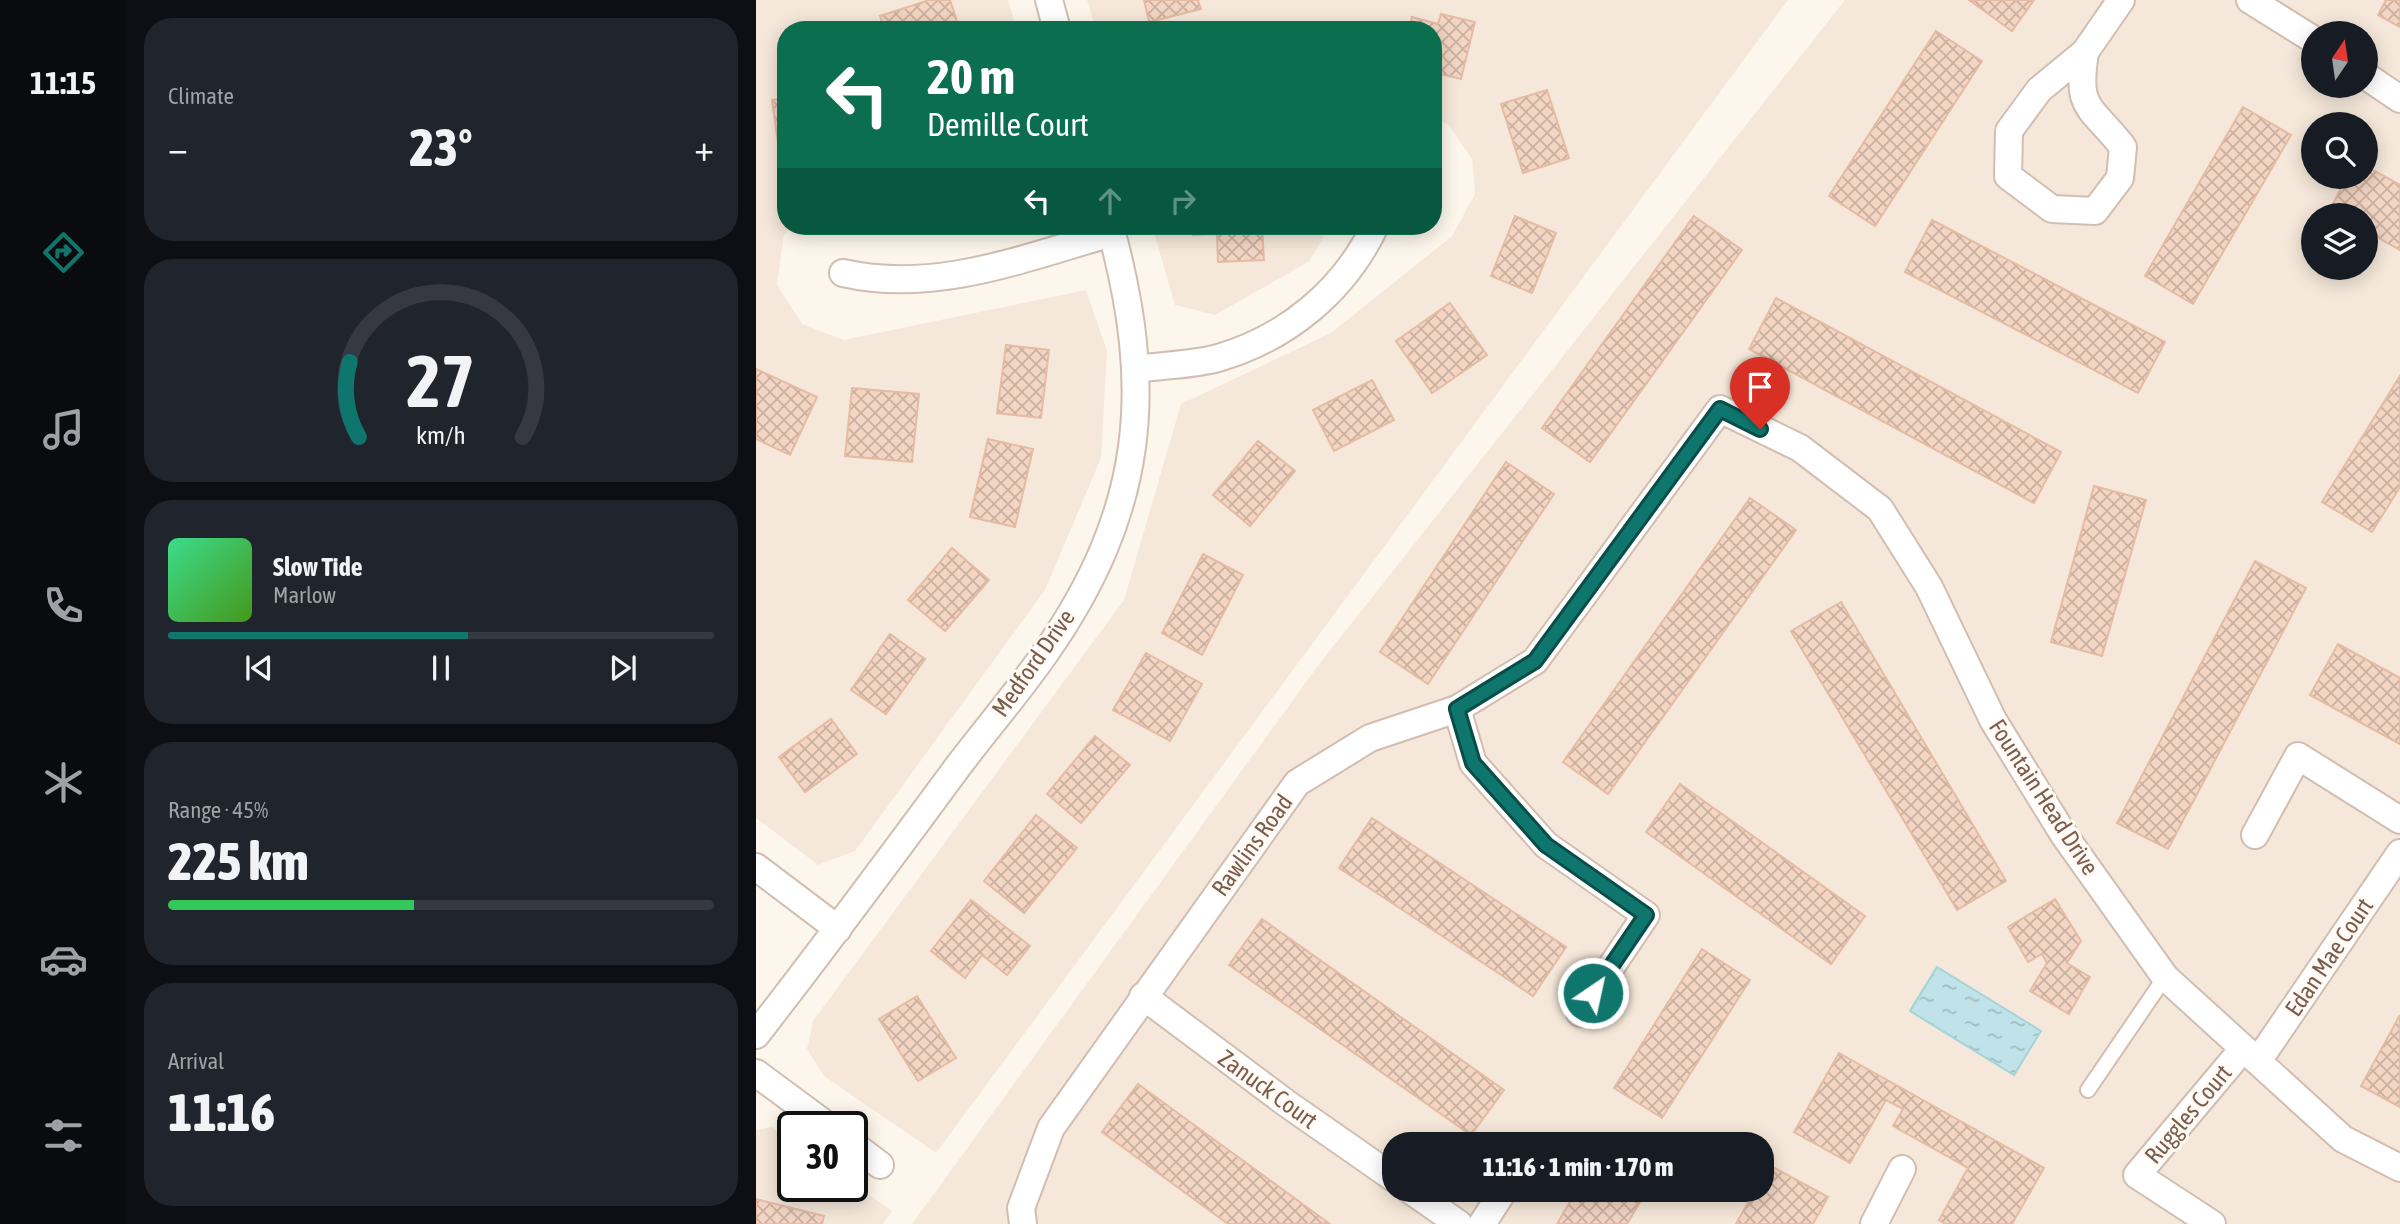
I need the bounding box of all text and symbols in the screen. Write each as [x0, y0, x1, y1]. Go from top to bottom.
north arrow [2301, 21, 2378, 98]
map controls [2301, 21, 2378, 280]
text: 20 m [927, 48, 1015, 104]
icon: left [812, 49, 903, 140]
text: 11:15 [30, 64, 96, 101]
text: Climate [168, 83, 234, 109]
text: Demille Court [927, 106, 1089, 143]
button: search [2301, 112, 2378, 189]
text: 23° [409, 117, 473, 177]
text: − [168, 126, 188, 169]
text: + [694, 126, 714, 169]
icon: left [1018, 182, 1056, 220]
icon: ahead [1091, 182, 1129, 220]
icon: right [1164, 182, 1202, 220]
button: layers [2301, 203, 2378, 280]
icon: directions [39, 228, 88, 277]
text: 27 [407, 339, 475, 422]
pin [1730, 357, 1790, 429]
icon: arrive [1741, 368, 1779, 406]
icon: music [39, 405, 88, 454]
text: km/h [416, 421, 466, 449]
text: Slow Tide [273, 552, 363, 582]
icon: phone [39, 581, 88, 630]
text: Marlow [273, 582, 336, 608]
street label: Medford Drive [986, 604, 1080, 722]
icon: previous [240, 649, 278, 687]
icon: pause [422, 649, 460, 687]
icon: next [604, 649, 642, 687]
street label: Fountain Head Drive [1984, 714, 2104, 880]
icon: climate [39, 758, 88, 807]
street label: Rawlins Road [1206, 789, 1298, 901]
text: Range · 45% [168, 797, 268, 823]
text: 225 km [168, 831, 309, 891]
street label: Edan Mae Court [2280, 893, 2378, 1021]
icon: car [39, 935, 88, 984]
position arrow [1556, 956, 1630, 1030]
street label: Zanuck Court [1213, 1044, 1323, 1134]
text: Arrival [168, 1048, 224, 1074]
street label: Ruggles Court [2139, 1059, 2237, 1169]
text: 11:16 [168, 1082, 275, 1142]
icon: filters [39, 1111, 88, 1160]
speed limit sign: 30 [777, 1111, 868, 1202]
text: 11:16 · 1 min · 170 m [1483, 1152, 1673, 1182]

